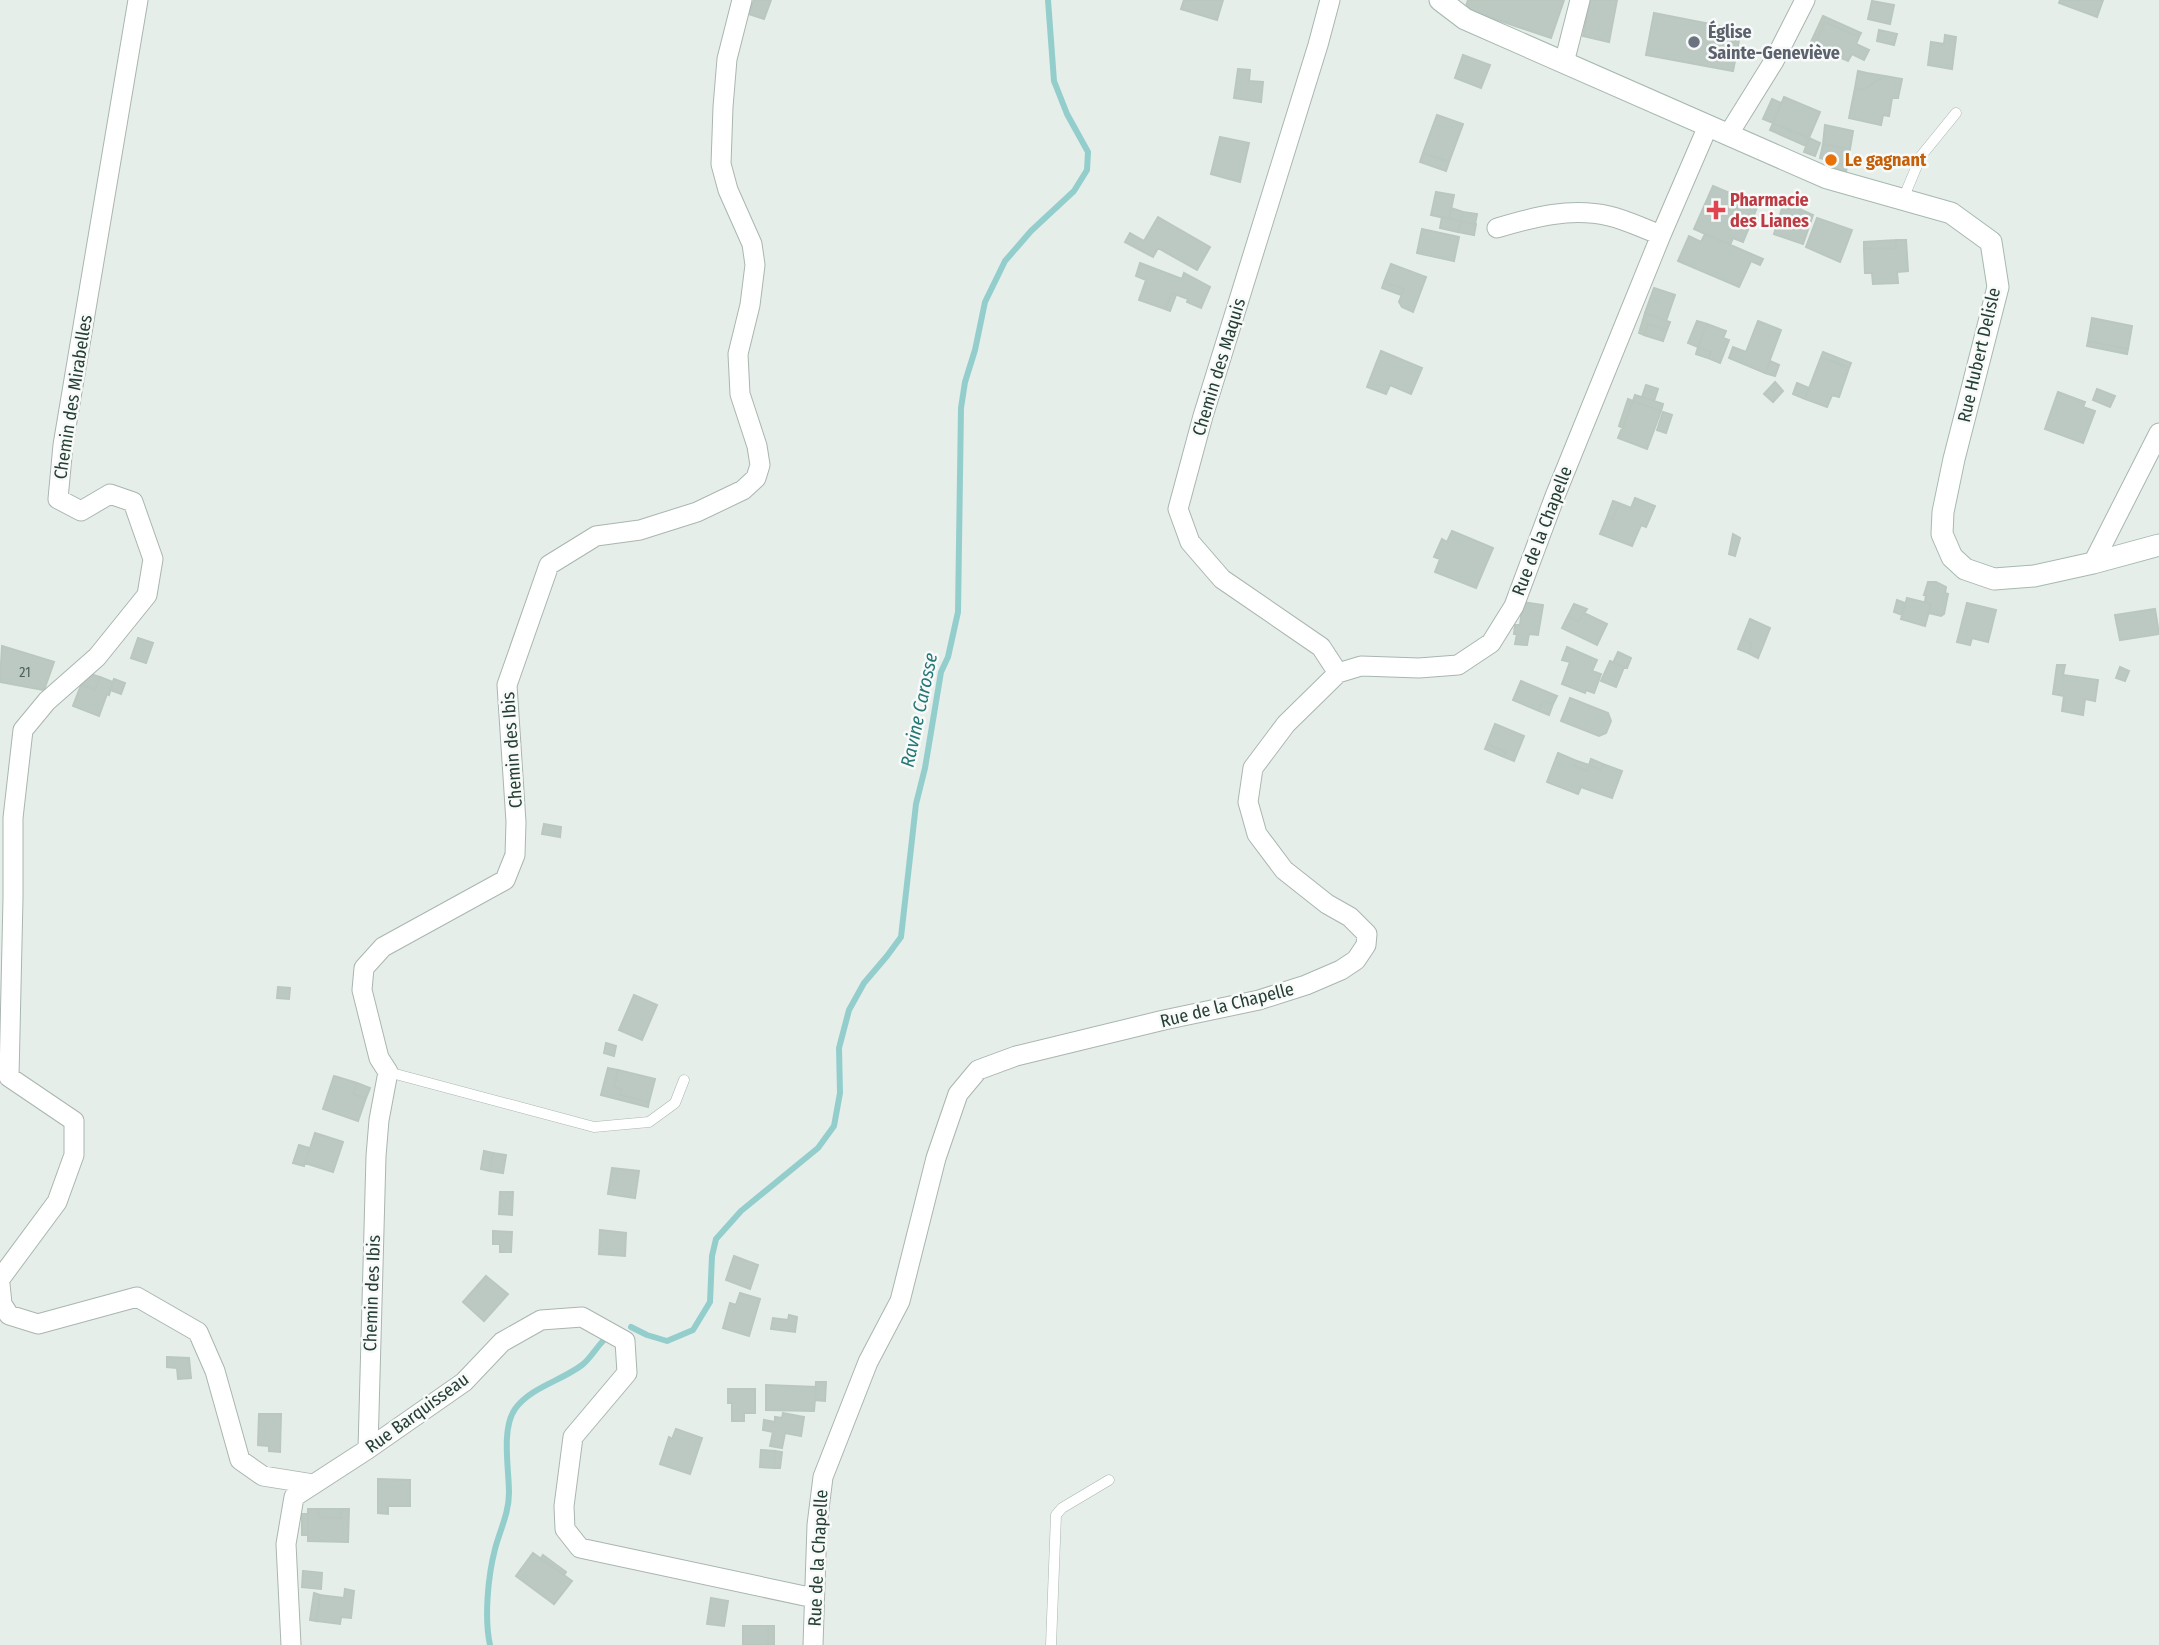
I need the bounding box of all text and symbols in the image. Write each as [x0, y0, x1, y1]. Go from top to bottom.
place label: Église Sainte-Geneviève [1708, 20, 1840, 64]
marker: Église Sainte-Geneviève [1686, 34, 1702, 50]
place label: Le gagnant [1845, 149, 1927, 171]
marker: Le gagnant [1823, 152, 1839, 168]
place label: Pharmacie des Lianes [1730, 189, 1809, 232]
marker: Pharmacie des Lianes [1708, 202, 1724, 218]
street label: Rue Hubert Delisle [1953, 285, 2005, 424]
street label: Chemin des Maquis [1188, 295, 1250, 438]
street label: Chemin des Mirabelles [49, 313, 97, 481]
street label: Rue de la Chapelle [1507, 463, 1577, 599]
water label: Ravine Carosse [896, 651, 942, 769]
house number: 21 [19, 664, 31, 681]
street label: Chemin des Ibis [497, 691, 527, 809]
street label: Rue de la Chapelle [1158, 978, 1296, 1032]
street label: Chemin des Ibis [359, 1234, 385, 1352]
street label: Rue Barquisseau [361, 1368, 473, 1458]
street label: Rue de la Chapelle [803, 1489, 833, 1627]

